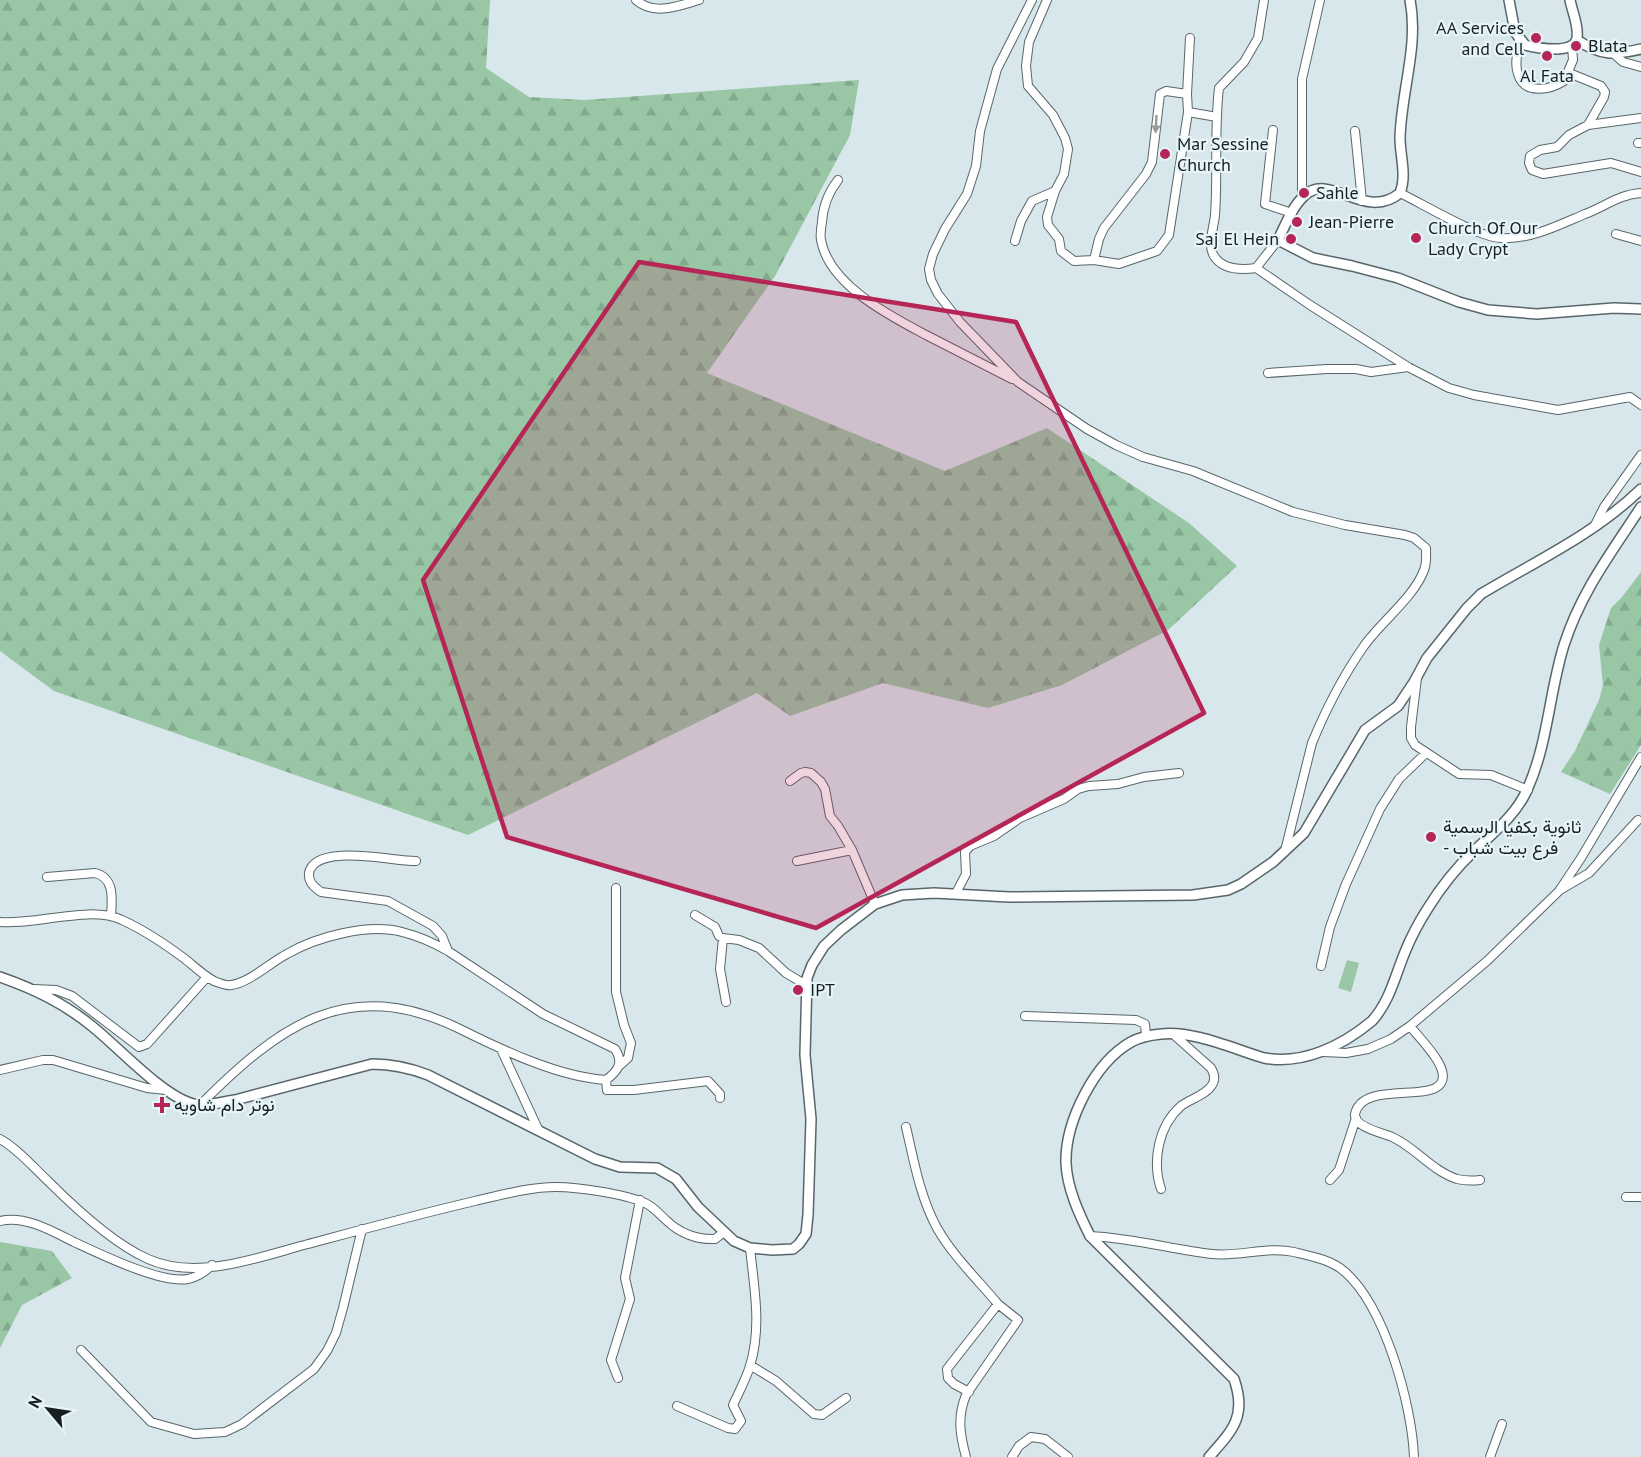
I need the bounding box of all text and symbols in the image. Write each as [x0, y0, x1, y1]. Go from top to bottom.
place label: AA Services and Cell [1436, 16, 1525, 60]
marker: AA Services and Cell [1529, 31, 1543, 45]
place label: Blata [1588, 34, 1628, 57]
marker: Blata [1569, 39, 1583, 53]
marker: Al Fata [1540, 49, 1554, 63]
place label: Al Fata [1520, 64, 1574, 87]
one-way arrow [1152, 114, 1161, 133]
place label: Mar Sessine Church [1177, 132, 1269, 176]
marker: Mar Sessine Church [1158, 147, 1172, 161]
place label: Sahle [1316, 181, 1359, 204]
marker: Sahle [1297, 186, 1311, 200]
place label: Jean-Pierre [1308, 210, 1394, 233]
marker: Jean-Pierre [1290, 215, 1304, 229]
place label: Church Of Our Lady Crypt [1428, 216, 1538, 260]
place label: Saj El Hein [1195, 227, 1279, 250]
marker: Church Of Our Lady Crypt [1409, 231, 1423, 245]
marker: Saj El Hein [1284, 232, 1298, 246]
place label: ثانوية بكفيا الرسمية - فرع بيت شباب [1443, 815, 1581, 860]
marker: ثانوية بكفيا الرسمية - فرع بيت شباب [1424, 830, 1438, 844]
place label: IPT [810, 978, 835, 1001]
marker: IPT [791, 983, 805, 997]
place label: نوتر دام شاويه [174, 1093, 275, 1117]
marker: نوتر دام شاويه [155, 1098, 169, 1112]
north arrow [18, 1379, 78, 1439]
text: N [24, 1392, 46, 1411]

